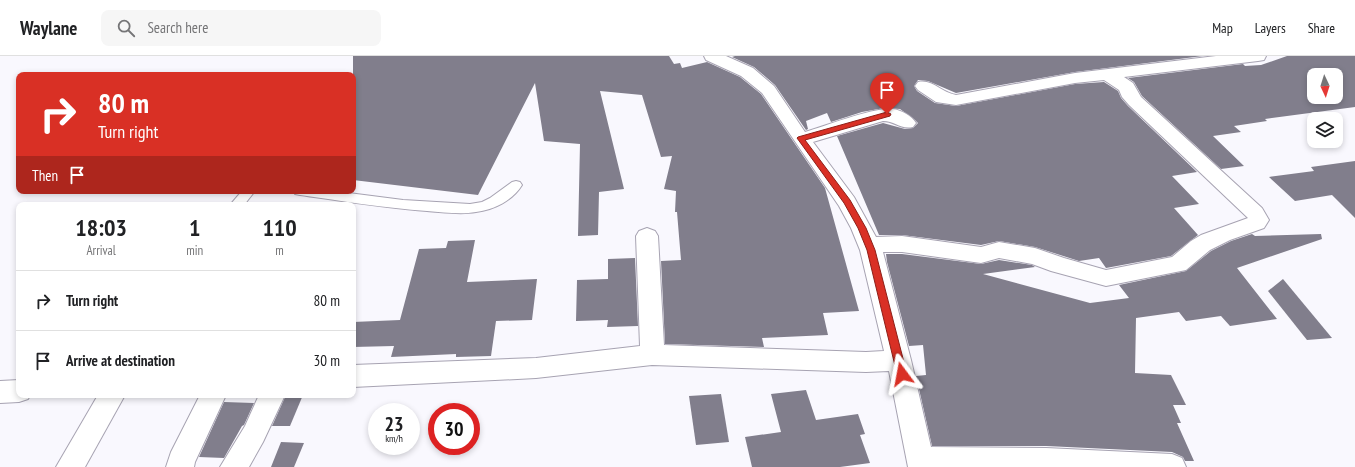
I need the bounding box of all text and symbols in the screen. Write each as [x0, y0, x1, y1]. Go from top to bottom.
search box [101, 10, 381, 46]
text: Waylane [20, 16, 77, 40]
icon: search [115, 17, 137, 39]
text: Search here [147, 18, 208, 37]
text: Map [1212, 19, 1233, 37]
text: Layers [1255, 19, 1286, 37]
text: Share [1308, 19, 1335, 37]
north arrow [1307, 68, 1343, 104]
map controls [1307, 68, 1343, 148]
pin [870, 73, 904, 114]
icon: arrive [876, 79, 898, 101]
text: 80 m [98, 84, 149, 121]
icon: right [32, 88, 84, 140]
button: layers [1307, 112, 1343, 148]
text: Turn right [98, 120, 158, 143]
icon: arrive [66, 164, 88, 186]
text: Then [32, 166, 58, 185]
text: 18:03 [75, 212, 127, 243]
text: 1 [189, 212, 200, 243]
text: 110 [262, 212, 297, 243]
text: Arrival [86, 242, 116, 259]
text: min [186, 242, 203, 259]
text: m [275, 242, 284, 259]
icon: right [32, 290, 54, 312]
text: Turn right [66, 291, 118, 310]
text: 80 m [314, 291, 340, 310]
icon: arrive [32, 350, 54, 372]
text: Arrive at destination [66, 351, 175, 370]
text: 30 m [314, 351, 340, 370]
position arrow [881, 353, 923, 395]
speed limit sign: 30 [428, 403, 480, 455]
text: 23 [384, 411, 404, 437]
text: km/h [385, 432, 403, 445]

